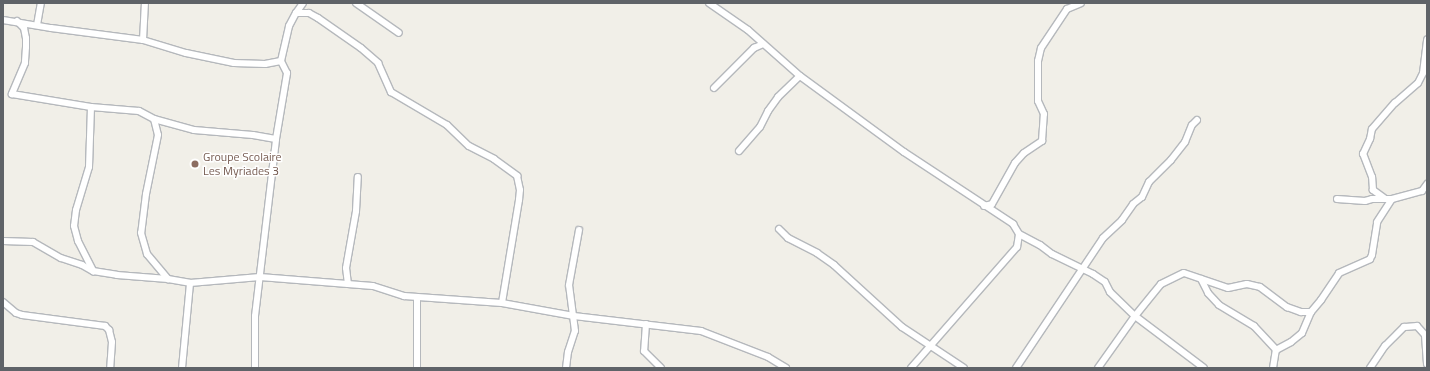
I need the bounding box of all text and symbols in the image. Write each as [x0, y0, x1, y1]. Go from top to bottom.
place label: Groupe Scolaire Les Myriades 3 [203, 150, 282, 178]
marker: Groupe Scolaire Les Myriades 3 [190, 159, 200, 169]

